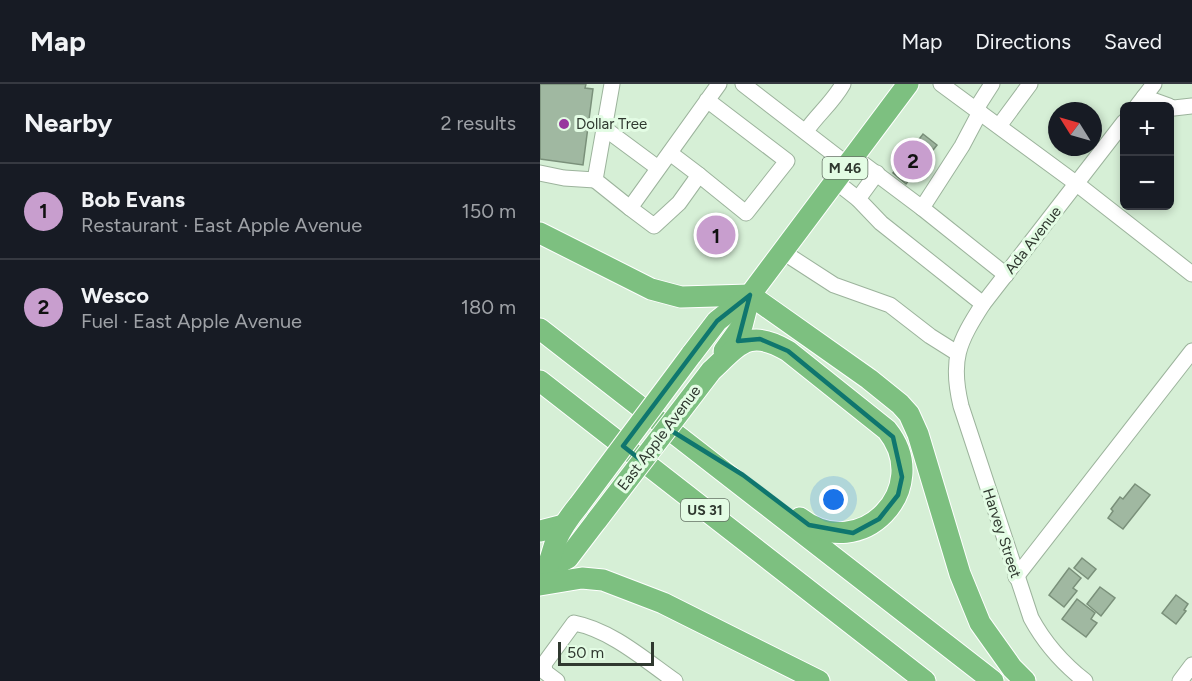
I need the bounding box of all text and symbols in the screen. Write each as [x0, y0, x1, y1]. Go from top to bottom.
text: Map [30, 24, 86, 58]
text: Map [901, 29, 942, 54]
text: Directions [975, 29, 1071, 54]
text: Saved [1104, 29, 1162, 54]
north arrow [1048, 102, 1102, 156]
map controls [1120, 102, 1174, 210]
button: + [1120, 102, 1174, 156]
text: Nearby [24, 107, 112, 139]
text: 2 results [440, 111, 516, 135]
place label: Dollar Tree [576, 115, 647, 133]
marker: Dollar Tree [557, 117, 571, 131]
pin: 2 [894, 138, 932, 182]
button: − [1120, 156, 1174, 210]
road number: M 46 [822, 157, 868, 179]
text: Bob Evans [81, 186, 185, 213]
text: 1 [39, 199, 48, 223]
text: 150 m [461, 199, 516, 223]
street label: Ada Avenue [1001, 203, 1065, 277]
pin: 1 [696, 212, 735, 258]
text: Restaurant · East Apple Avenue [81, 213, 362, 237]
text: Wesco [81, 282, 149, 309]
text: 2 [38, 295, 49, 319]
text: 180 m [461, 295, 516, 319]
text: Fuel · East Apple Avenue [81, 309, 302, 333]
street label: East Apple Avenue [614, 382, 704, 494]
your location [819, 485, 848, 514]
street label: Harvey Street [979, 486, 1025, 580]
road number: US 31 [681, 499, 729, 521]
scale bar [558, 639, 654, 666]
text: 50 m [567, 643, 604, 662]

